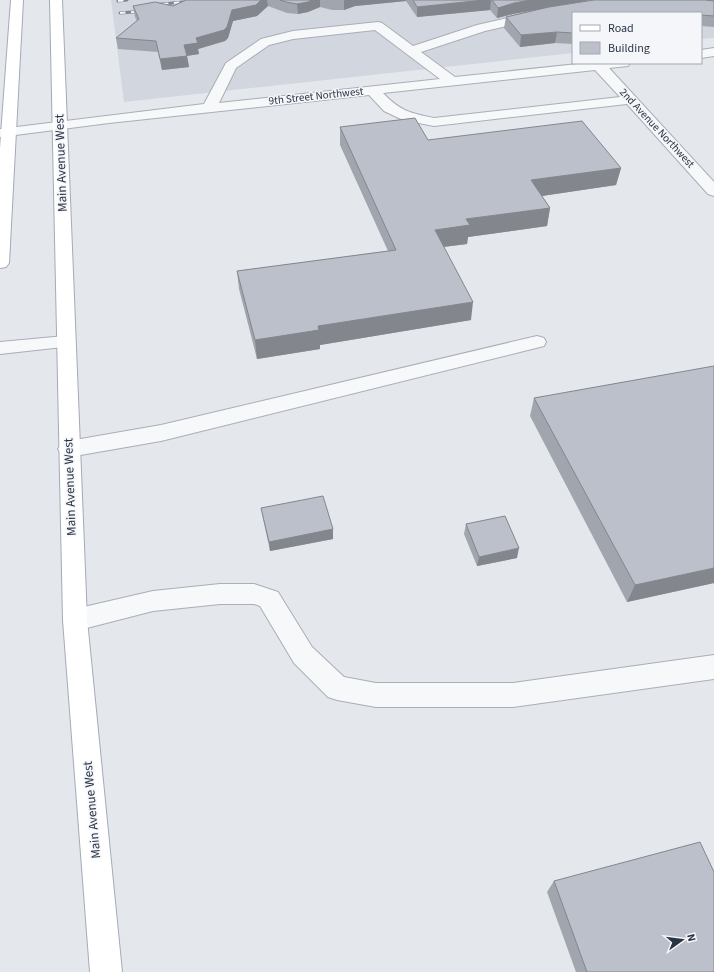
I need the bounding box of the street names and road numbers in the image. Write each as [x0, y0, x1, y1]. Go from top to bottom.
street label: 9th Street Northwest [268, 84, 364, 108]
street label: 2nd Avenue Northwest [616, 85, 698, 171]
street label: Main Avenue West [50, 113, 72, 212]
street label: Main Avenue West [59, 437, 81, 536]
street label: Main Avenue West [79, 760, 105, 860]

